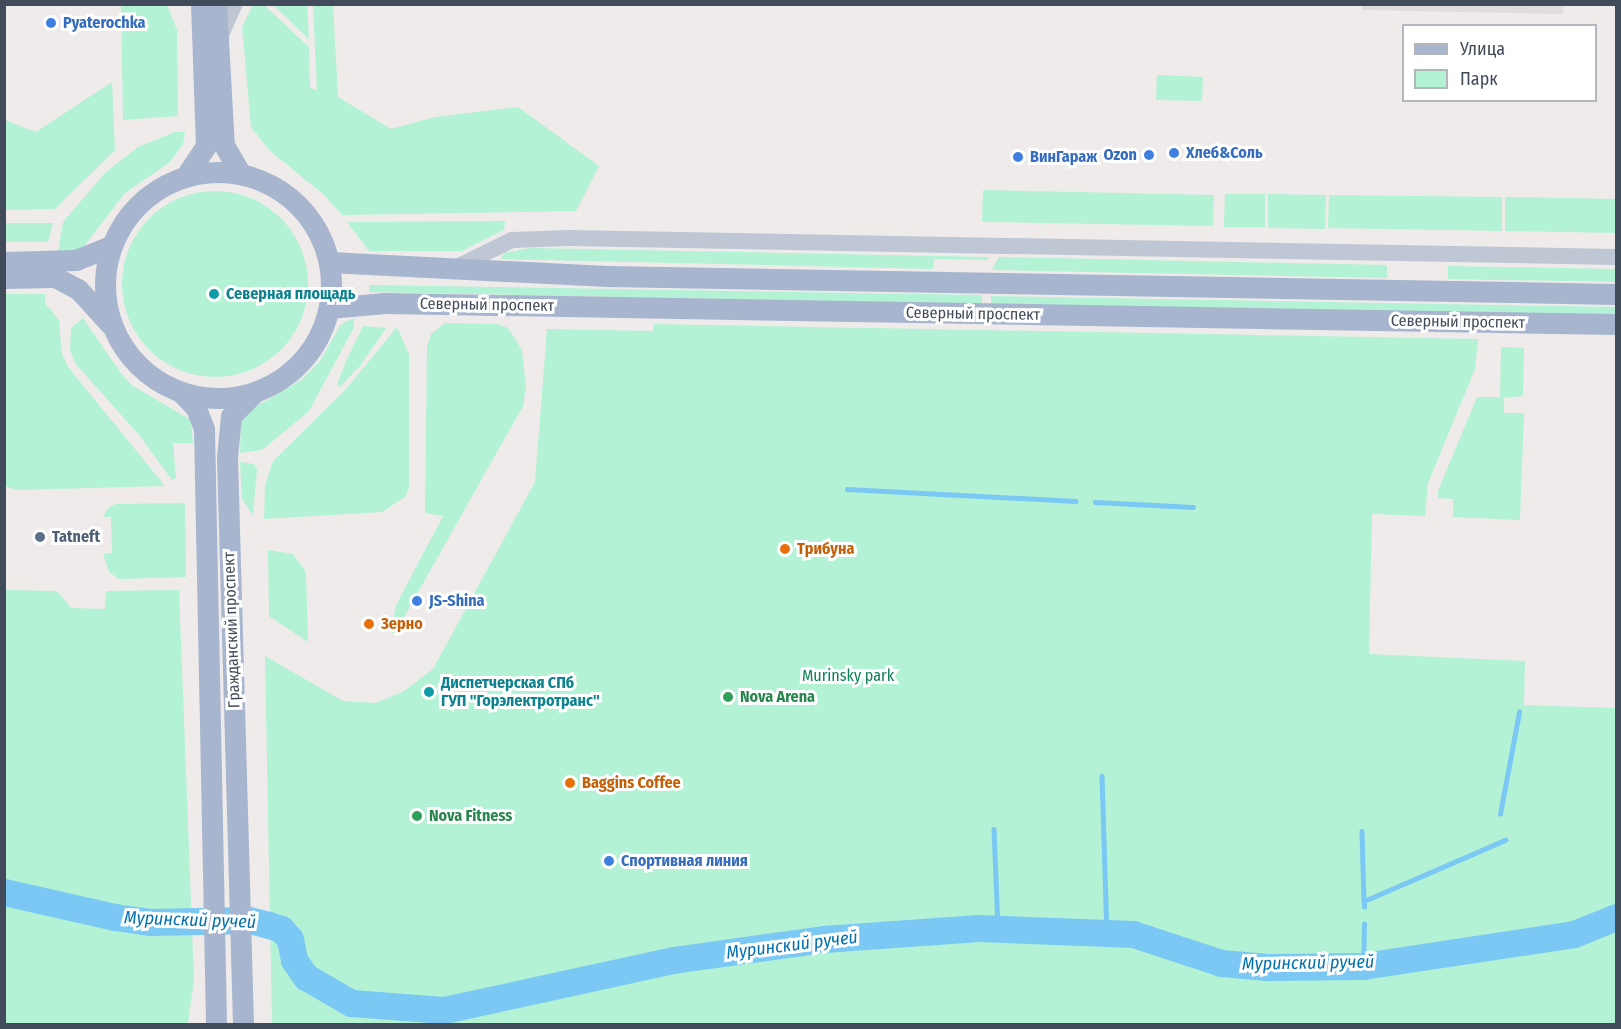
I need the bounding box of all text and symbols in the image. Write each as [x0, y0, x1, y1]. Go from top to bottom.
place label: Pyaterochka [63, 13, 146, 33]
marker: Pyaterochka [44, 16, 58, 30]
legend [1402, 24, 1597, 102]
text: Улица [1460, 38, 1505, 60]
text: Парк [1460, 68, 1498, 90]
place label: Хлеб&Соль [1186, 143, 1263, 163]
place label: Ozon [1104, 145, 1137, 165]
marker: Хлеб&Соль [1167, 146, 1181, 160]
place label: ВинГараж [1030, 147, 1097, 167]
marker: Ozon [1142, 148, 1156, 162]
marker: ВинГараж [1011, 150, 1025, 164]
place label: Северная площадь [226, 284, 355, 304]
marker: Северная площадь [207, 287, 221, 301]
street label: Северный проспект [420, 294, 554, 316]
street label: Северный проспект [906, 303, 1040, 325]
street label: Северный проспект [1391, 311, 1525, 333]
place label: Tatneft [52, 527, 100, 547]
marker: Tatneft [33, 530, 47, 544]
place label: Трибуна [797, 539, 854, 559]
marker: Трибуна [778, 542, 792, 556]
street label: Гражданский проспект [220, 552, 244, 708]
place label: JS-Shina [429, 591, 485, 611]
marker: JS-Shina [410, 594, 424, 608]
place label: Зерно [381, 614, 423, 634]
marker: Зерно [362, 617, 376, 631]
park label: Murinsky park [802, 666, 894, 686]
place label: Диспетчерская СПб ГУП "Горэлектротранс" [441, 673, 600, 711]
marker: Диспетчерская СПб ГУП "Горэлектротранс" [422, 685, 436, 699]
place label: Nova Arena [740, 687, 815, 707]
marker: Nova Arena [721, 690, 735, 704]
place label: Baggins Coffee [582, 773, 681, 793]
marker: Baggins Coffee [563, 776, 577, 790]
place label: Nova Fitness [429, 806, 512, 826]
marker: Nova Fitness [410, 809, 424, 823]
place label: Спортивная линия [621, 851, 748, 871]
marker: Спортивная линия [602, 854, 616, 868]
water label: Муринский ручей [123, 907, 257, 933]
water label: Муринский ручей [725, 926, 859, 964]
water label: Муринский ручей [1242, 951, 1374, 975]

